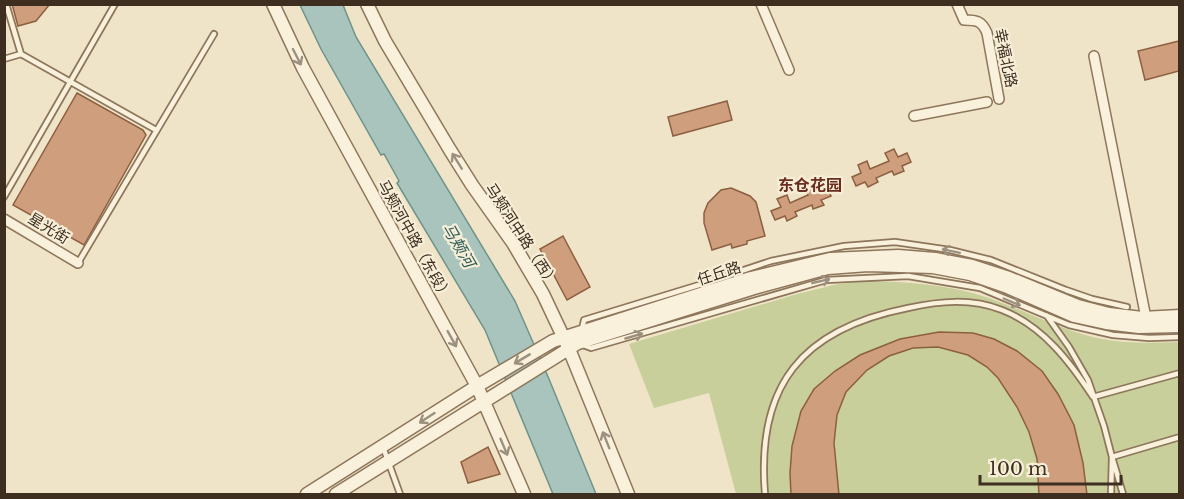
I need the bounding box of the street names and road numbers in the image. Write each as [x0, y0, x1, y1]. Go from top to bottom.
street label: 幸福北路 [990, 27, 1022, 89]
street label: 马颊河中路（东段） [374, 176, 456, 304]
street label: 马颊河中路（西） [481, 179, 563, 291]
street label: 星光街 [25, 208, 73, 248]
street label: 任丘路 [695, 257, 743, 289]

